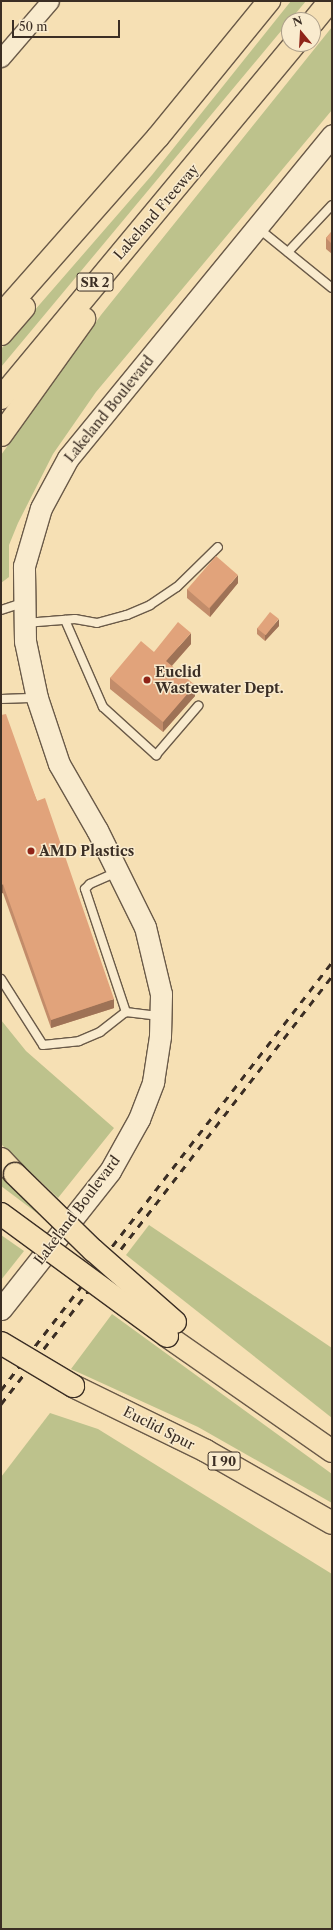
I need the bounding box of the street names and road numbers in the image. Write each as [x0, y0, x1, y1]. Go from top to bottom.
street label: Lakeland Freeway [110, 161, 202, 263]
road number: SR 2 [76, 271, 114, 293]
street label: Lakeland Boulevard [61, 352, 157, 466]
street label: Lakeland Boulevard [31, 1152, 123, 1268]
street label: Euclid Spur [121, 1403, 197, 1453]
road number: I 90 [207, 1450, 241, 1472]

